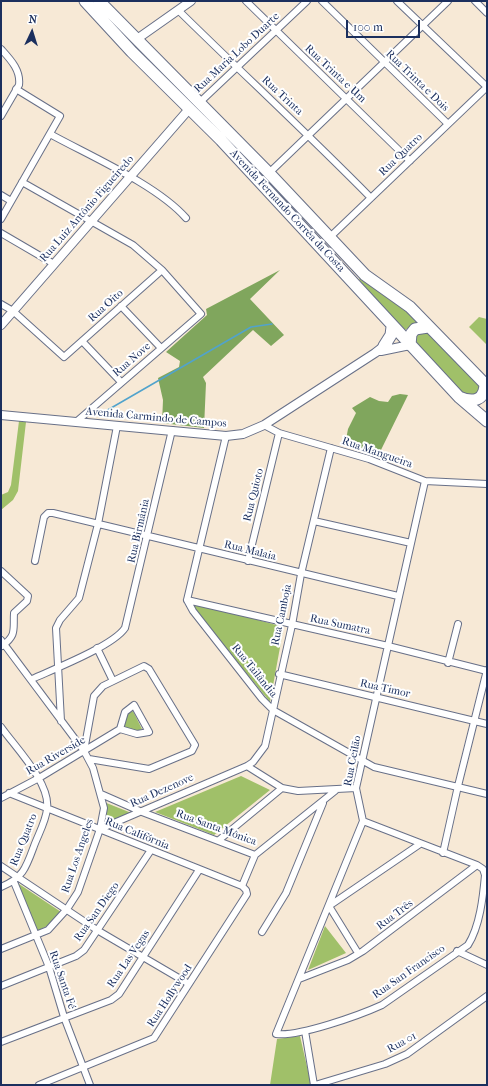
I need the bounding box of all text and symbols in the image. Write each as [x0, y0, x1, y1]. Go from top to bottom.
street label: Rua Maria Lobo Duarte [192, 10, 282, 96]
north arrow [12, 12, 52, 52]
scale bar [348, 12, 422, 38]
text: N [28, 13, 37, 26]
text: 100 m [353, 20, 383, 34]
street label: Rua Trinta e Um [302, 42, 368, 106]
street label: Rua Trinta e Dois [383, 48, 451, 114]
street label: Rua Trinta [259, 74, 305, 118]
street label: Rua Quatro [376, 131, 426, 179]
street label: Avenida Fernando Corrêa da Costa [227, 147, 347, 275]
street label: Rua Luiz Antônio Figueiredo [37, 153, 137, 265]
street label: Rua Oito [86, 287, 126, 325]
street label: Rua Nove [110, 340, 154, 380]
street label: Avenida Carmindo de Campos [85, 405, 227, 431]
street label: Rua Mangueira [340, 435, 414, 471]
street label: Rua Quioto [241, 467, 267, 523]
street label: Rua Birmânia [125, 498, 153, 564]
street label: Rua Malaia [223, 538, 277, 564]
street label: Rua Camboja [269, 583, 295, 647]
street label: Rua Sumatra [309, 612, 371, 638]
street label: Rua Tailândia [228, 642, 280, 700]
street label: Rua Timor [359, 677, 411, 701]
street label: Rua Riverside [24, 734, 88, 778]
street label: Rua Ceilão [342, 735, 364, 787]
street label: Rua Dezenove [128, 771, 196, 811]
street label: Rua Santa Mônica [174, 807, 258, 849]
street label: Rua Quatro [8, 812, 40, 868]
street label: Rua Califórnia [103, 815, 171, 853]
street label: Rua Los Angeles [59, 817, 97, 895]
street label: Rua San Diego [72, 880, 122, 944]
street label: Rua Três [374, 897, 416, 933]
street label: Rua Las Vegas [105, 928, 153, 990]
street label: Rua San Francisco [370, 942, 448, 1002]
street label: Rua Santa Fé [46, 949, 78, 1011]
street label: Rua Hollywood [145, 962, 195, 1030]
street label: Rua 01 [385, 1030, 419, 1056]

